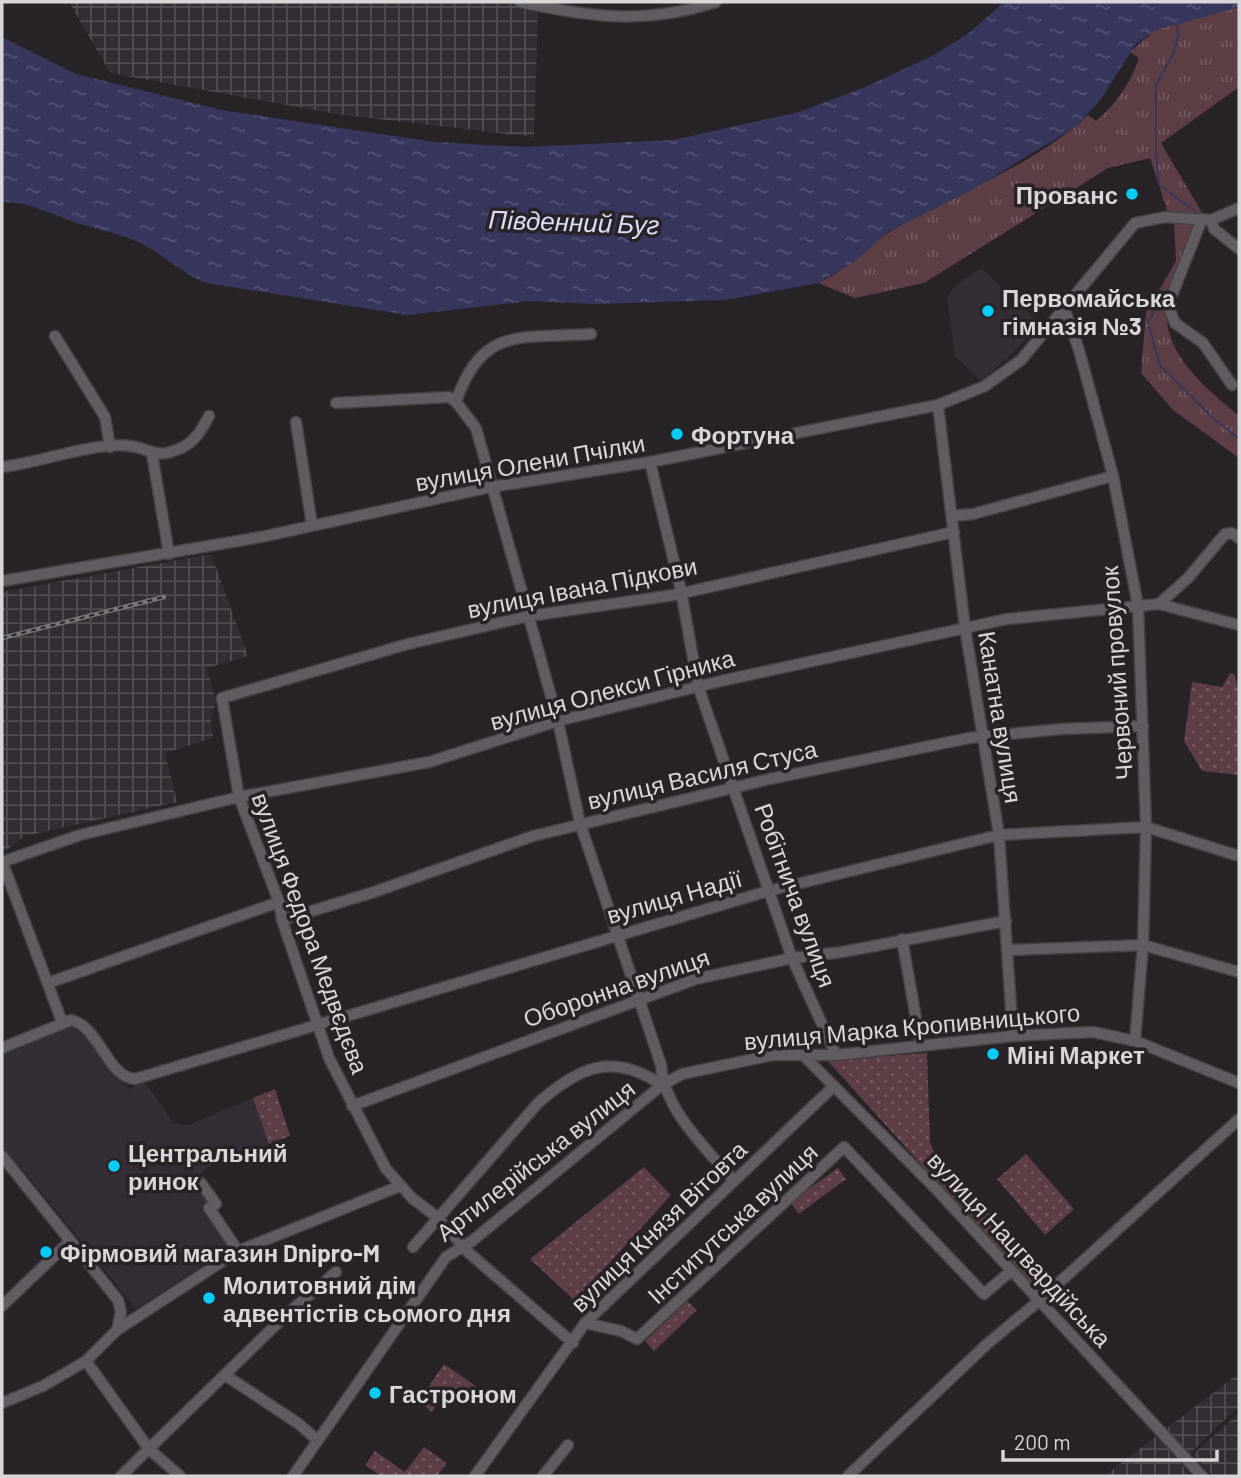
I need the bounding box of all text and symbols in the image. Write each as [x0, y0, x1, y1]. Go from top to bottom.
place label: Прованс [1016, 180, 1118, 209]
marker: Прованс [1124, 186, 1140, 202]
water label: Південний Буг [488, 203, 660, 239]
place label: Первомайська гімназія №3 [1002, 283, 1176, 340]
marker: Первомайська гімназія №3 [980, 303, 996, 319]
place label: Фортуна [691, 420, 795, 449]
marker: Фортуна [669, 426, 685, 442]
street label: вулиця Олени Пчілки [413, 428, 647, 496]
street label: вулиця Івана Підкови [465, 550, 699, 624]
street label: Червоний провулок [1094, 564, 1138, 781]
street label: Канатна вулиця [973, 629, 1029, 805]
street label: вулиця Олекси Гірника [486, 642, 738, 736]
street label: вулиця Василя Стуса [584, 733, 820, 815]
street label: вулиця Федора Медвєдєва [247, 789, 376, 1078]
street label: Робітнича вулиця [749, 799, 843, 991]
street label: вулиця Надії [603, 863, 745, 929]
street label: Оборонна вулиця [519, 942, 713, 1032]
street label: вулиця Марка Кропивницького [743, 997, 1081, 1055]
place label: Міні Маркет [1007, 1040, 1145, 1069]
marker: Міні Маркет [985, 1046, 1001, 1062]
street label: Артилерійська вулиця [430, 1073, 640, 1247]
street label: вулиця Князя Вітовта [564, 1134, 752, 1317]
street label: Інститутська вулиця [641, 1137, 823, 1309]
place label: Центральний ринок [128, 1138, 287, 1195]
street label: вулиця Нацгвардійська [922, 1145, 1118, 1353]
marker: Центральний ринок [106, 1158, 122, 1174]
place label: Фірмовий магазин Dnipro-M [60, 1238, 380, 1267]
marker: Фірмовий магазин Dnipro-M [38, 1244, 54, 1260]
place label: Молитовний дім адвентістів сьомого дня [223, 1270, 511, 1327]
marker: Молитовний дім адвентістів сьомого дня [201, 1290, 217, 1306]
place label: Гастроном [389, 1379, 517, 1408]
marker: Гастроном [367, 1385, 383, 1401]
scale bar [1003, 1418, 1216, 1462]
text: 200 m [1014, 1429, 1071, 1454]

